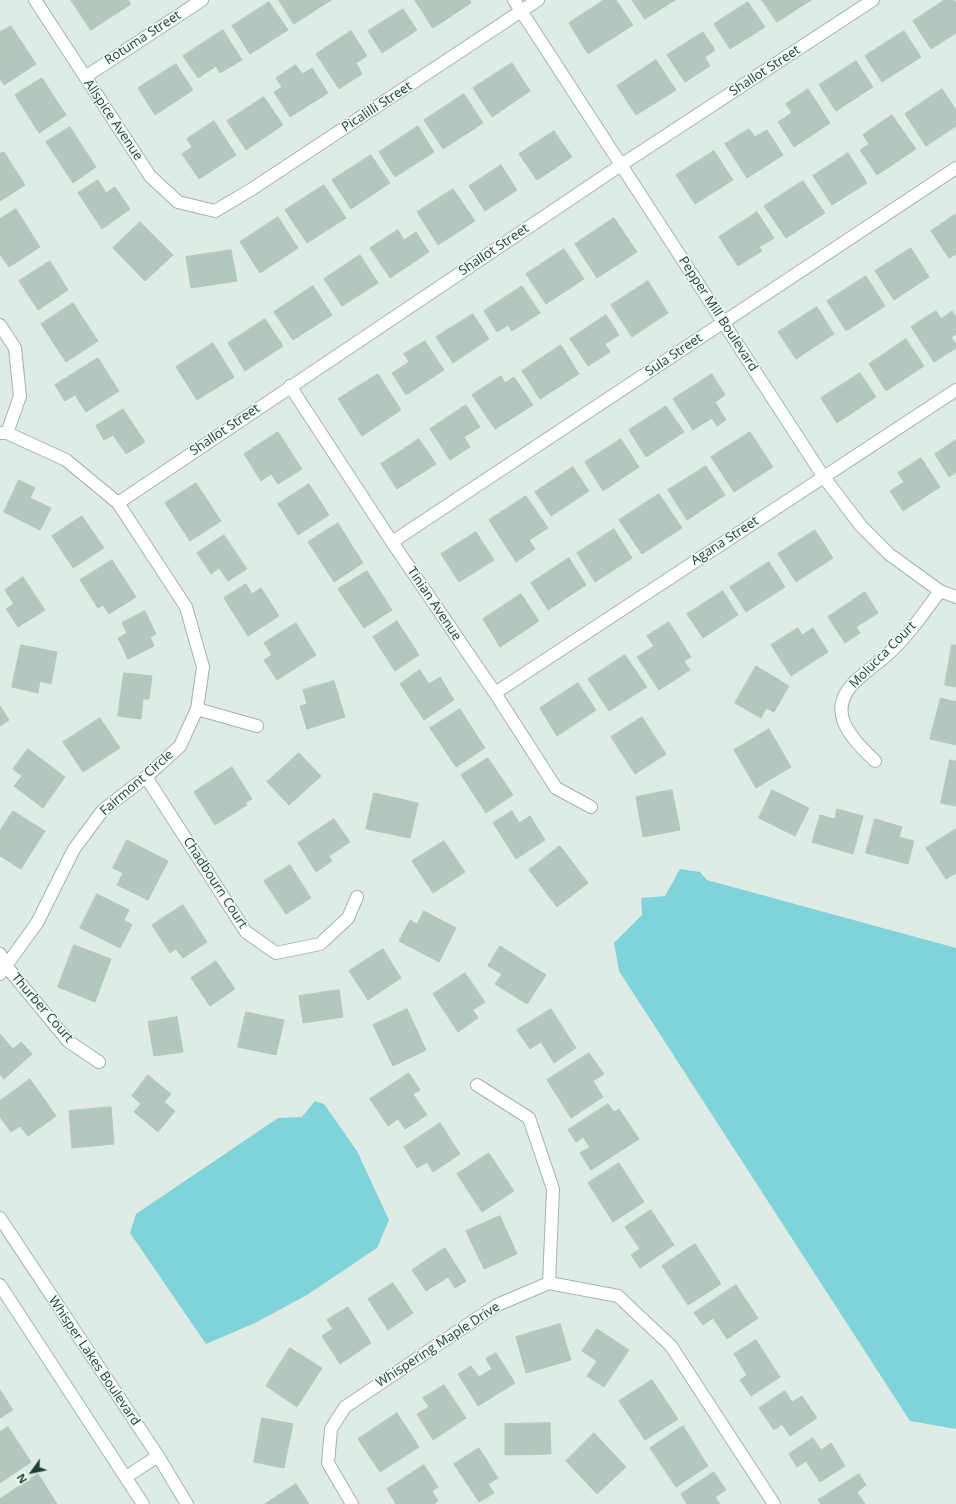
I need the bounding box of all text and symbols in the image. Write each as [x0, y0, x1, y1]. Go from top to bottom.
street label: Rotuma Street [102, 8, 184, 68]
street label: Shallot Street [727, 42, 803, 100]
street label: Allspice Avenue [80, 77, 146, 163]
street label: Picalilli Street [339, 78, 415, 136]
street label: Shallot Street [456, 221, 532, 279]
street label: Pepper Mill Boulevard [675, 254, 761, 374]
street label: Sula Street [643, 330, 705, 380]
street label: Shallot Street [187, 401, 263, 459]
street label: Agana Street [688, 513, 762, 569]
street label: Tinian Avenue [404, 564, 464, 644]
street label: Molucca Court [846, 618, 920, 692]
street label: Fairmont Circle [97, 747, 177, 819]
street label: Chadbourn Court [180, 834, 250, 932]
street label: Thurber Court [8, 970, 76, 1046]
street label: Whisper Lakes Boulevard [45, 1293, 143, 1429]
street label: Whispering Maple Drive [373, 1299, 503, 1391]
north arrow [12, 1452, 52, 1492]
text: N [13, 1471, 30, 1487]

